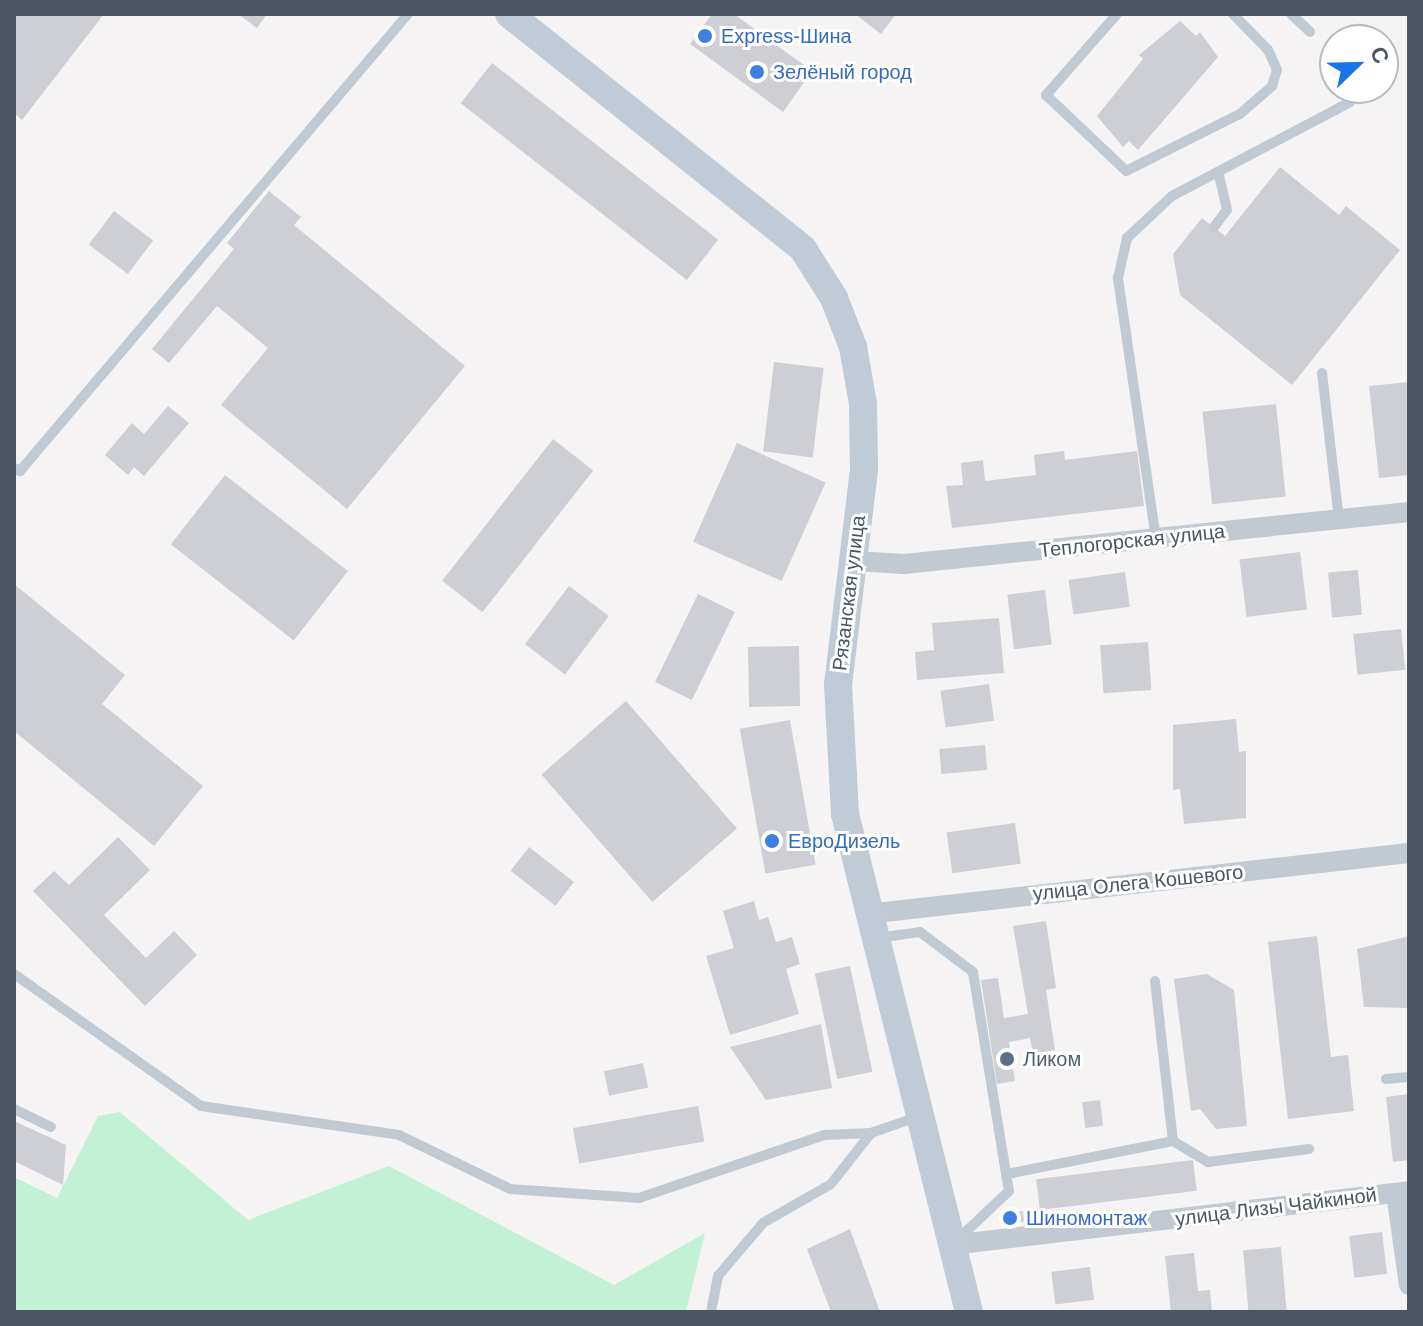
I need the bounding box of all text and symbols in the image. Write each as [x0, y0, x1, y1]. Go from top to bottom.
place label: Express-Шина [721, 24, 852, 48]
north arrow [1319, 24, 1399, 104]
marker: Express-Шина [696, 27, 714, 45]
text: С [1365, 43, 1394, 67]
place label: Зелёный город [773, 60, 912, 84]
marker: Зелёный город [748, 63, 766, 81]
street label: Рязанская улица [828, 514, 870, 672]
street label: Теплогорская улица [1038, 519, 1226, 563]
place label: ЕвроДизель [788, 829, 900, 853]
marker: ЕвроДизель [763, 832, 781, 850]
street label: улица Олега Кошевого [1032, 860, 1244, 906]
place label: Ликом [1023, 1047, 1081, 1071]
marker: Ликом [998, 1050, 1016, 1068]
street label: улица Лизы Чайкиной [1174, 1183, 1378, 1231]
place label: Шиномонтаж [1026, 1206, 1147, 1230]
marker: Шиномонтаж [1001, 1209, 1019, 1227]

